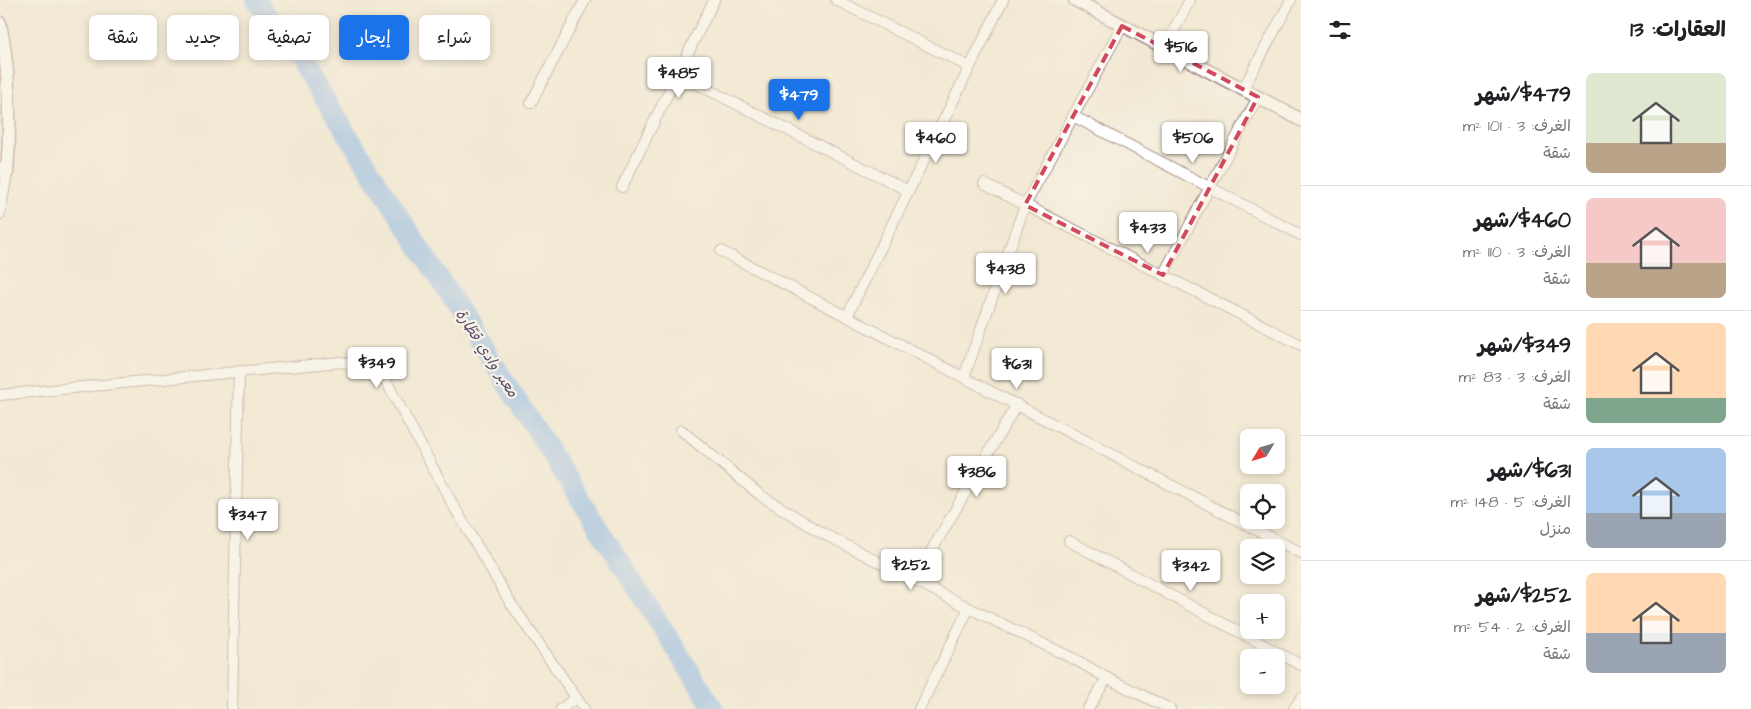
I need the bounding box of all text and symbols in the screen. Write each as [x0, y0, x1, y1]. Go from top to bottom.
chip: شقة [89, 15, 157, 60]
chip: جديد [167, 15, 239, 60]
chip: تصفية [249, 15, 329, 60]
chip: إيجار [339, 15, 409, 60]
chip: شراء [419, 15, 490, 60]
text: العقارات: 13 [1630, 15, 1726, 44]
icon: filters [1326, 16, 1354, 44]
pin: $516 [1151, 30, 1211, 73]
text: $516 [1165, 36, 1197, 58]
pin: $485 [649, 56, 709, 99]
text: $485 [658, 62, 700, 84]
pin: $479 [769, 78, 829, 121]
text: $479/شهر [1476, 80, 1571, 109]
text: $479 [780, 84, 818, 106]
icon: home [1626, 93, 1686, 153]
text: الغرف: 3 · 101 m² [1463, 115, 1571, 137]
pin: $460 [906, 121, 966, 164]
pin: $506 [1163, 121, 1223, 164]
text: $460 [916, 127, 956, 149]
text: $506 [1173, 127, 1213, 149]
text: شقة [1543, 142, 1571, 164]
text: $460/شهر [1474, 206, 1571, 235]
pin: $433 [1118, 212, 1178, 254]
text: $433 [1130, 217, 1166, 239]
icon: home [1626, 218, 1686, 278]
text: الغرف: 3 · 110 m² [1463, 241, 1571, 263]
pin: $438 [976, 252, 1036, 295]
text: $438 [987, 258, 1025, 280]
text: شقة [1543, 268, 1571, 290]
water label: معبر وادي قطّارة [450, 305, 523, 402]
text: $349/شهر [1478, 331, 1571, 360]
icon: home [1626, 343, 1686, 403]
pin: $349 [347, 346, 407, 389]
pin: $631 [987, 348, 1047, 390]
text: $349 [358, 352, 396, 374]
text: $631 [1002, 353, 1032, 375]
text: الغرف: 3 · 83 m² [1458, 366, 1571, 388]
text: شقة [1543, 393, 1571, 415]
north arrow [1240, 429, 1285, 474]
map controls [1240, 429, 1285, 694]
pin: $386 [947, 456, 1007, 498]
text: $631/شهر [1488, 456, 1571, 485]
text: $386 [958, 461, 996, 483]
icon: home [1626, 468, 1686, 528]
button: locate [1240, 484, 1285, 529]
text: الغرف: 5 · 148 m² [1450, 491, 1571, 513]
pin: $347 [218, 498, 278, 541]
text: $347 [229, 504, 267, 526]
text: منزل [1539, 518, 1571, 540]
button: layers [1240, 539, 1285, 584]
pin: $252 [881, 548, 941, 591]
pin: $342 [1161, 550, 1221, 592]
text: $252 [892, 554, 930, 576]
text: $342 [1172, 555, 1210, 577]
text: $252/شهر [1476, 581, 1571, 610]
icon: home [1626, 593, 1686, 653]
button: + [1240, 594, 1285, 639]
text: الغرف: 2 · 54 m² [1454, 616, 1571, 638]
text: شقة [1543, 643, 1571, 665]
button: − [1240, 649, 1285, 694]

